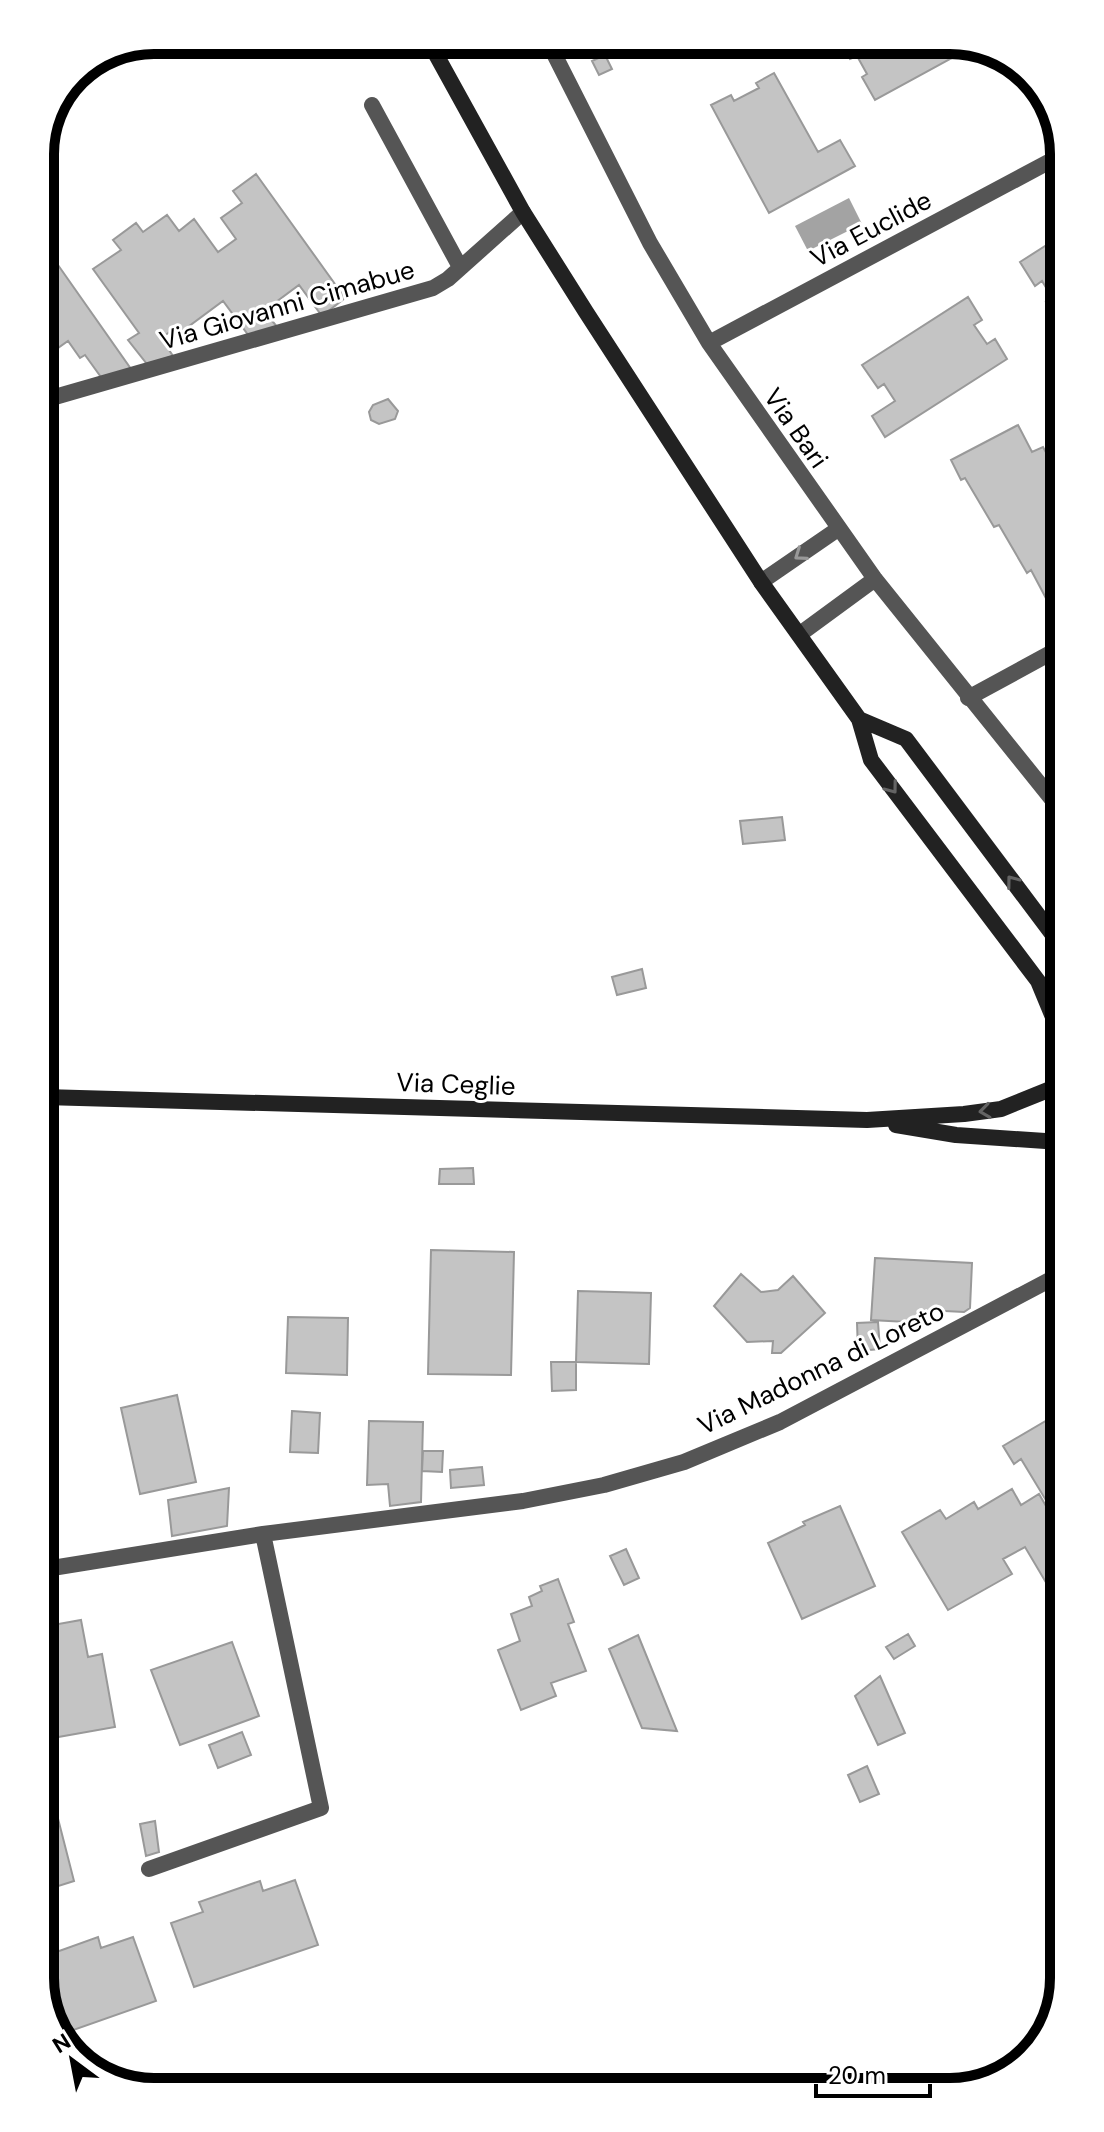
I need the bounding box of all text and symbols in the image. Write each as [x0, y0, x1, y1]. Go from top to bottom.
street label: Via Euclide [805, 183, 937, 275]
street label: Via Giovanni Cimabue [156, 252, 418, 358]
street label: Via Bari [756, 381, 836, 475]
one-way arrow [794, 545, 808, 560]
one-way arrow [883, 779, 897, 794]
one-way arrow [1008, 875, 1022, 890]
street label: Via Ceglie [396, 1065, 516, 1103]
one-way arrow [978, 1102, 992, 1119]
street label: Via Madonna di Loreto [692, 1294, 950, 1442]
north arrow [32, 2020, 112, 2100]
text: N [47, 2027, 76, 2060]
scale bar [816, 2048, 930, 2098]
text: 20 m [828, 2060, 886, 2091]

